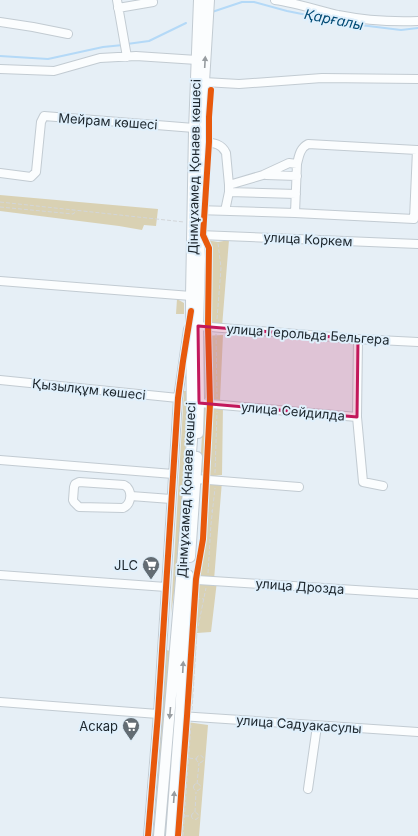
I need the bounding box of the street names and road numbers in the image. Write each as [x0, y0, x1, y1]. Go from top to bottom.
street label: Дінмұхамед Қонаев көшесі [184, 79, 204, 255]
street label: Мейрам көшесі [58, 110, 158, 132]
street label: улица Коркем [263, 229, 353, 249]
street label: улица Герольда Бельгера [226, 320, 390, 348]
street label: Қызылқұм көшесі [31, 375, 147, 403]
street label: улица Сейдилда [240, 398, 346, 424]
street label: Дінмұхамед Қонаев көшесі [173, 402, 199, 578]
street label: улица Дрозда [255, 575, 345, 597]
street label: улица Садуакасулы [236, 712, 362, 736]

